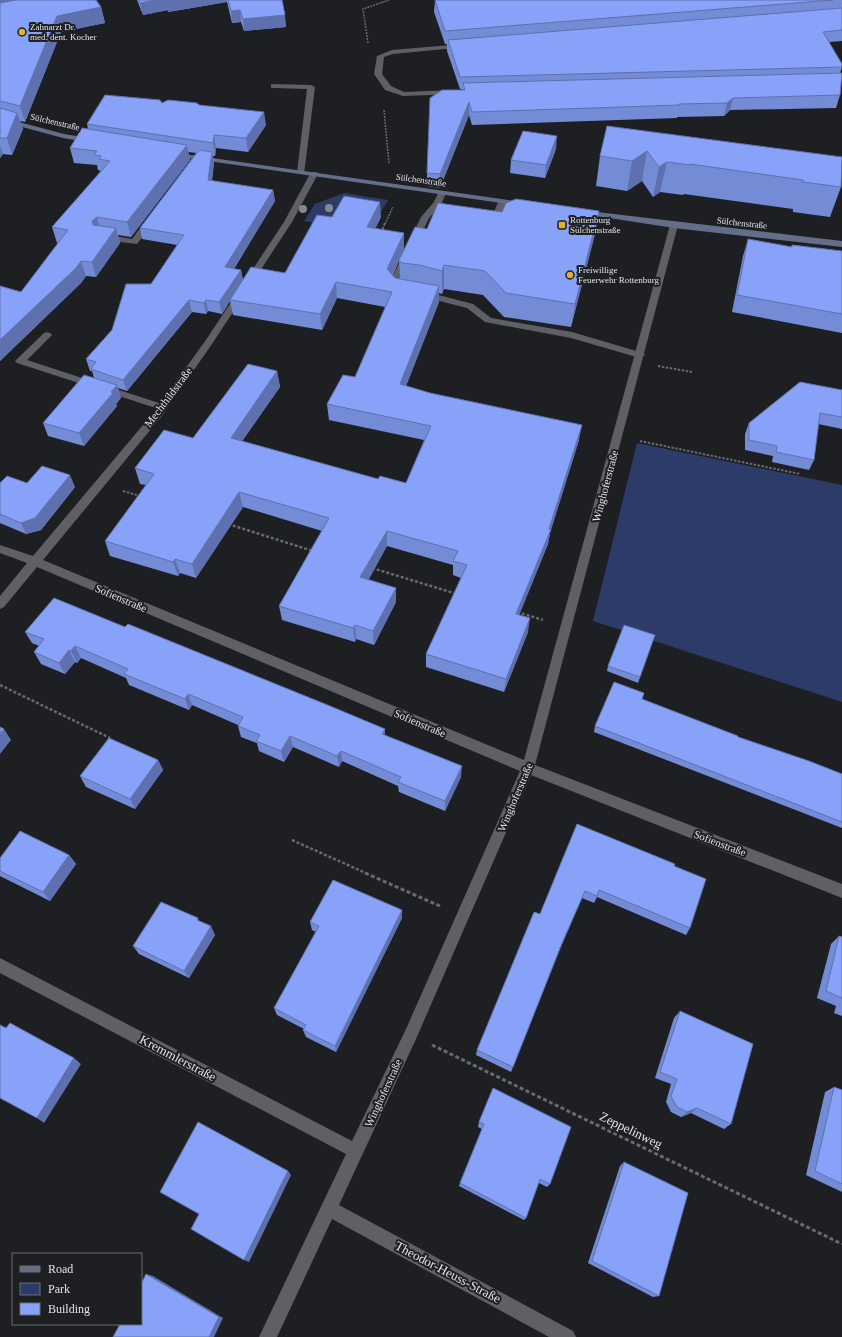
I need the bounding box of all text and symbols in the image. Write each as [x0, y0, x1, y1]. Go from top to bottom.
place label: Zahnarzt Dr. med. dent. Kocher [30, 22, 96, 42]
marker: Zahnarzt Dr. med. dent. Kocher [17, 27, 27, 37]
street label: Sülchenstraße [29, 111, 81, 133]
street label: Sülchenstraße [395, 172, 447, 188]
place label: Rottenburg Sülchenstraße [570, 215, 620, 235]
street label: Sülchenstraße [716, 215, 768, 231]
marker: Rottenburg Sülchenstraße [557, 220, 567, 230]
place label: Freiwillige Feuerwehr Rottenburg [578, 265, 660, 285]
marker: Freiwillige Feuerwehr Rottenburg [565, 270, 575, 280]
street label: Mechthildstraße [142, 365, 194, 429]
street label: Winghoferstraße [590, 449, 620, 523]
street label: Sofienstraße [93, 582, 149, 614]
street label: Sofienstraße [392, 707, 448, 739]
street label: Winghoferstraße [495, 761, 535, 833]
street label: Sofienstraße [692, 828, 748, 858]
street label: Kremmlerstraße [137, 1032, 219, 1085]
street label: Winghoferstraße [362, 1057, 404, 1129]
street label: Zeppelinweg [597, 1108, 665, 1152]
street label: Theodor-Heuss-Straße [393, 1238, 504, 1306]
legend [12, 1253, 142, 1325]
text: Road [48, 1262, 73, 1276]
text: Park [48, 1282, 70, 1296]
text: Building [48, 1302, 90, 1316]

